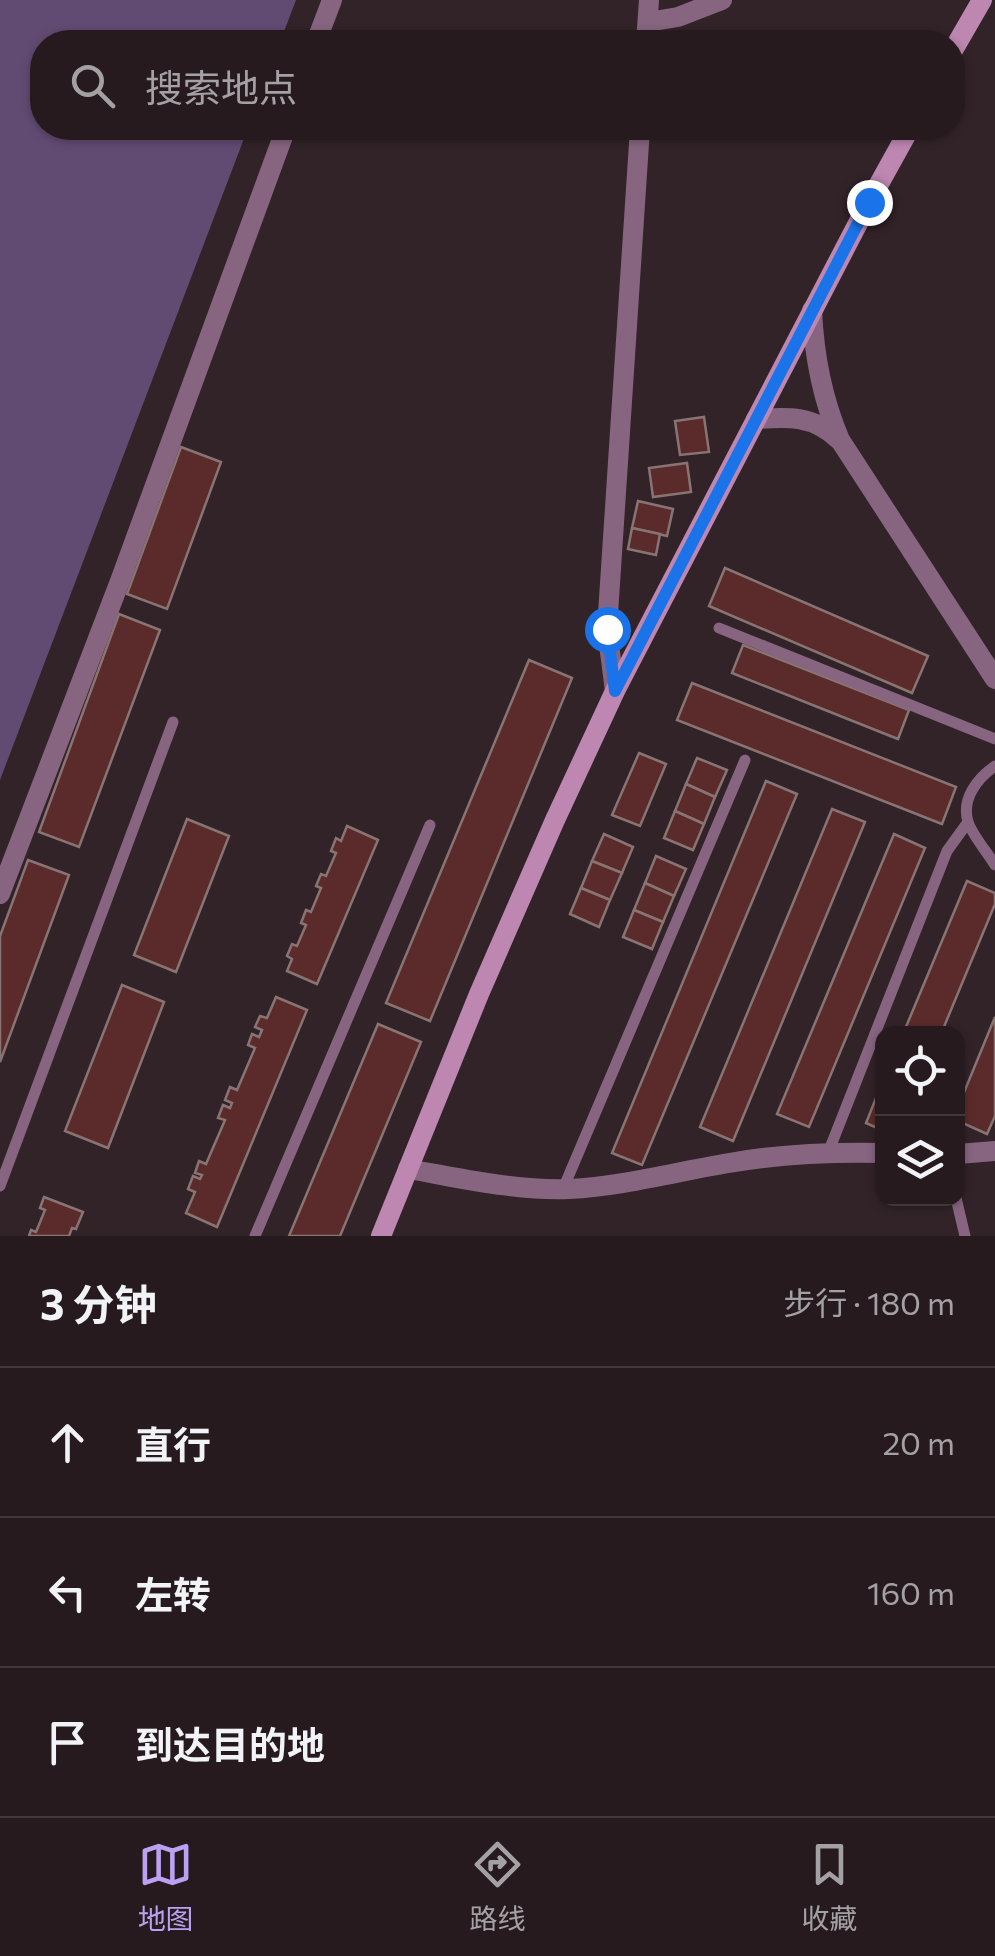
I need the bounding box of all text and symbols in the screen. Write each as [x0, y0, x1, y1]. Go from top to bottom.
search box [30, 30, 965, 140]
icon: search [65, 58, 120, 113]
text: 搜索地点 [145, 63, 297, 110]
route end [847, 180, 893, 226]
route start [585, 607, 631, 653]
map controls [875, 1026, 965, 1206]
button: locate [875, 1026, 965, 1116]
button: layers [875, 1116, 965, 1206]
text: 3 分钟 [40, 1277, 157, 1329]
text: 步行 · 180 m [783, 1282, 955, 1322]
icon: ahead [40, 1415, 95, 1470]
text: 直行 [135, 1420, 211, 1467]
text: 20 m [882, 1422, 955, 1462]
icon: left [40, 1565, 95, 1620]
text: 左转 [135, 1570, 211, 1617]
text: 160 m [867, 1572, 955, 1612]
icon: arrive [40, 1715, 95, 1770]
text: 到达目的地 [135, 1720, 325, 1767]
tab: 地图 [138, 1837, 194, 1937]
tab: 路线 [469, 1837, 525, 1937]
tab: 收藏 [801, 1837, 857, 1937]

